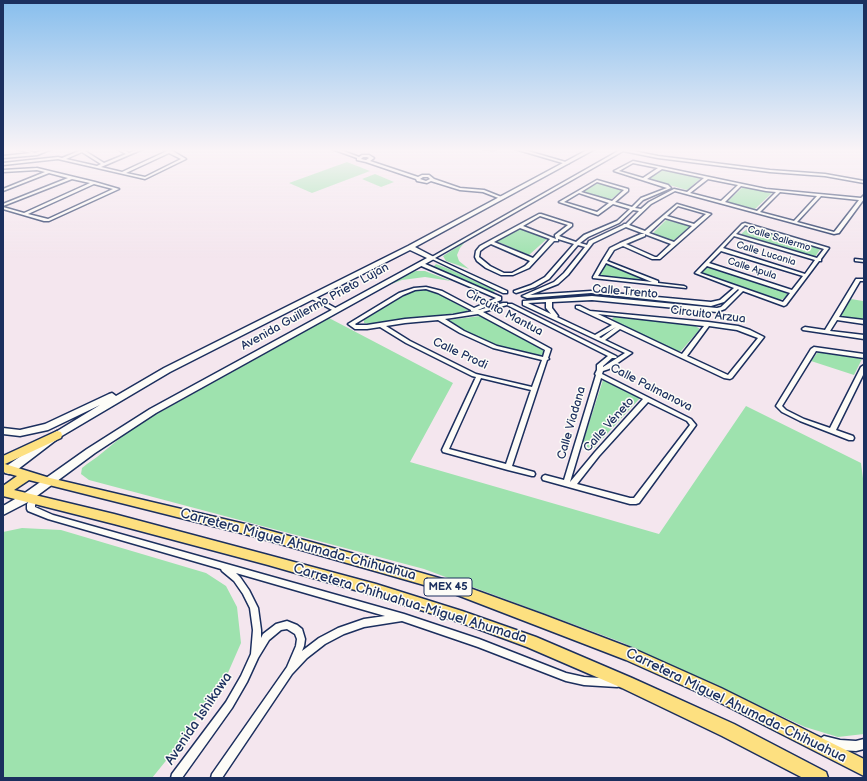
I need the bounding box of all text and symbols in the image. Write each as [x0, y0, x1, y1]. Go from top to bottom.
street label: Calle Sallermo [746, 224, 812, 254]
street label: Calle Lucania [735, 239, 797, 269]
street label: Calle Apula [726, 255, 778, 283]
street label: Avenida Guillermo Prieto Lujan [239, 260, 391, 354]
street label: Calle Trento [592, 282, 658, 302]
street label: Circuito Mantua [463, 287, 545, 339]
street label: Circuito Arzua [670, 303, 746, 327]
street label: Calle Prodi [430, 335, 490, 373]
street label: Calle Palmanova [608, 361, 694, 415]
street label: Calle Viadana [555, 385, 589, 461]
street label: Calle Véneto [581, 395, 637, 455]
street label: Carretera Miguel Ahumada-Chihuahua [178, 505, 418, 585]
street label: Carretera Chihuahua-Miguel Ahumada [291, 560, 529, 648]
road number: MEX 45 [424, 578, 472, 596]
street label: Carretera Miguel Ahumada-Chihuahua [623, 645, 849, 767]
street label: Avenida Ishikawa [162, 670, 236, 768]

